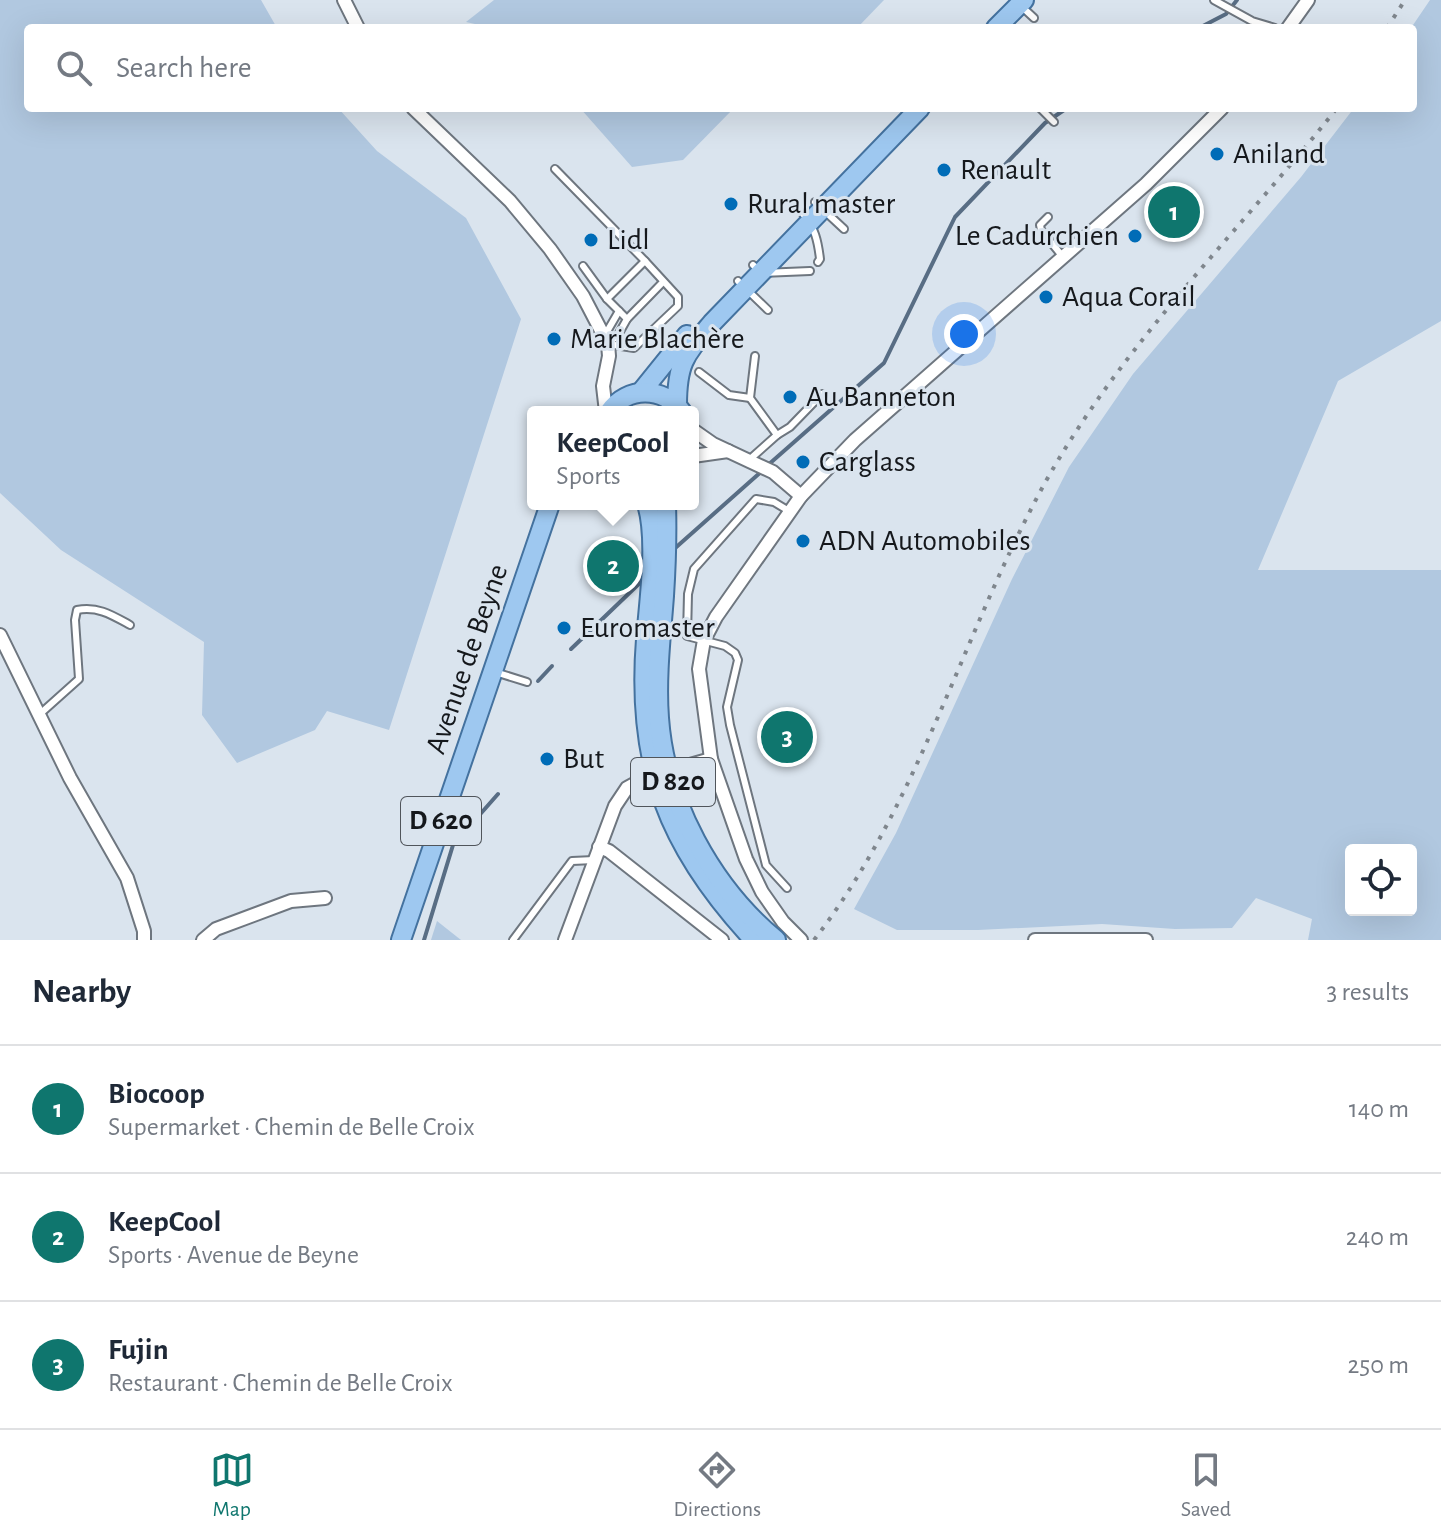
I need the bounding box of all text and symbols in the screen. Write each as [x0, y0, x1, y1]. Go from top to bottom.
search box [24, 24, 1417, 112]
icon: search [52, 46, 96, 90]
text: Search here [116, 53, 252, 83]
place label: Aniland [1233, 139, 1325, 169]
marker: Aniland [1208, 145, 1226, 163]
place label: Renault [960, 155, 1051, 185]
marker: Renault [935, 161, 953, 179]
pin: 1 [1148, 182, 1200, 242]
place label: Rural master [747, 189, 896, 219]
marker: Rural master [722, 195, 740, 213]
place label: Le Cadurchien [955, 221, 1119, 251]
place label: Lidl [607, 225, 650, 255]
marker: Le Cadurchien [1126, 227, 1144, 245]
marker: Lidl [582, 231, 600, 249]
place label: Aqua Corail [1062, 282, 1196, 312]
marker: Aqua Corail [1037, 288, 1055, 306]
your location [944, 314, 984, 354]
place label: Marie Blachère [570, 324, 744, 354]
marker: Marie Blachère [545, 330, 563, 348]
place label: Au Banneton [806, 382, 956, 412]
marker: Au Banneton [781, 388, 799, 406]
popup [527, 406, 699, 510]
text: KeepCool [556, 428, 670, 458]
place label: Carglass [819, 447, 916, 477]
marker: Carglass [794, 453, 812, 471]
text: Sports [556, 463, 621, 489]
place label: ADN Automobiles [819, 526, 1031, 556]
marker: ADN Automobiles [794, 532, 812, 550]
pin: 2 [587, 536, 639, 596]
street label: Avenue de Beyne [421, 560, 513, 758]
place label: Euromaster [580, 613, 715, 643]
marker: Euromaster [555, 619, 573, 637]
pin: 3 [761, 707, 813, 767]
place label: But [563, 744, 604, 774]
marker: But [538, 750, 556, 768]
road number: D 820 [631, 758, 715, 806]
road number: D 620 [401, 797, 481, 845]
map controls [1345, 844, 1417, 916]
button: locate [1345, 844, 1417, 916]
text: Nearby [32, 975, 131, 1009]
text: 3 results [1326, 979, 1409, 1005]
text: Biocoop [108, 1079, 205, 1109]
text: 1 [53, 1096, 63, 1122]
text: 140 m [1349, 1096, 1409, 1122]
text: Supermarket · Chemin de Belle Croix [108, 1114, 475, 1140]
text: KeepCool [108, 1207, 221, 1237]
text: 2 [52, 1224, 64, 1250]
text: 240 m [1346, 1224, 1409, 1250]
text: Sports · Avenue de Beyne [108, 1242, 359, 1268]
text: Fujin [108, 1335, 169, 1365]
text: 3 [52, 1352, 64, 1378]
text: 250 m [1347, 1352, 1409, 1378]
text: Restaurant · Chemin de Belle Croix [108, 1370, 453, 1396]
tab: Map [210, 1448, 254, 1522]
tab: Directions [673, 1448, 761, 1522]
tab: Saved [1181, 1448, 1231, 1522]

